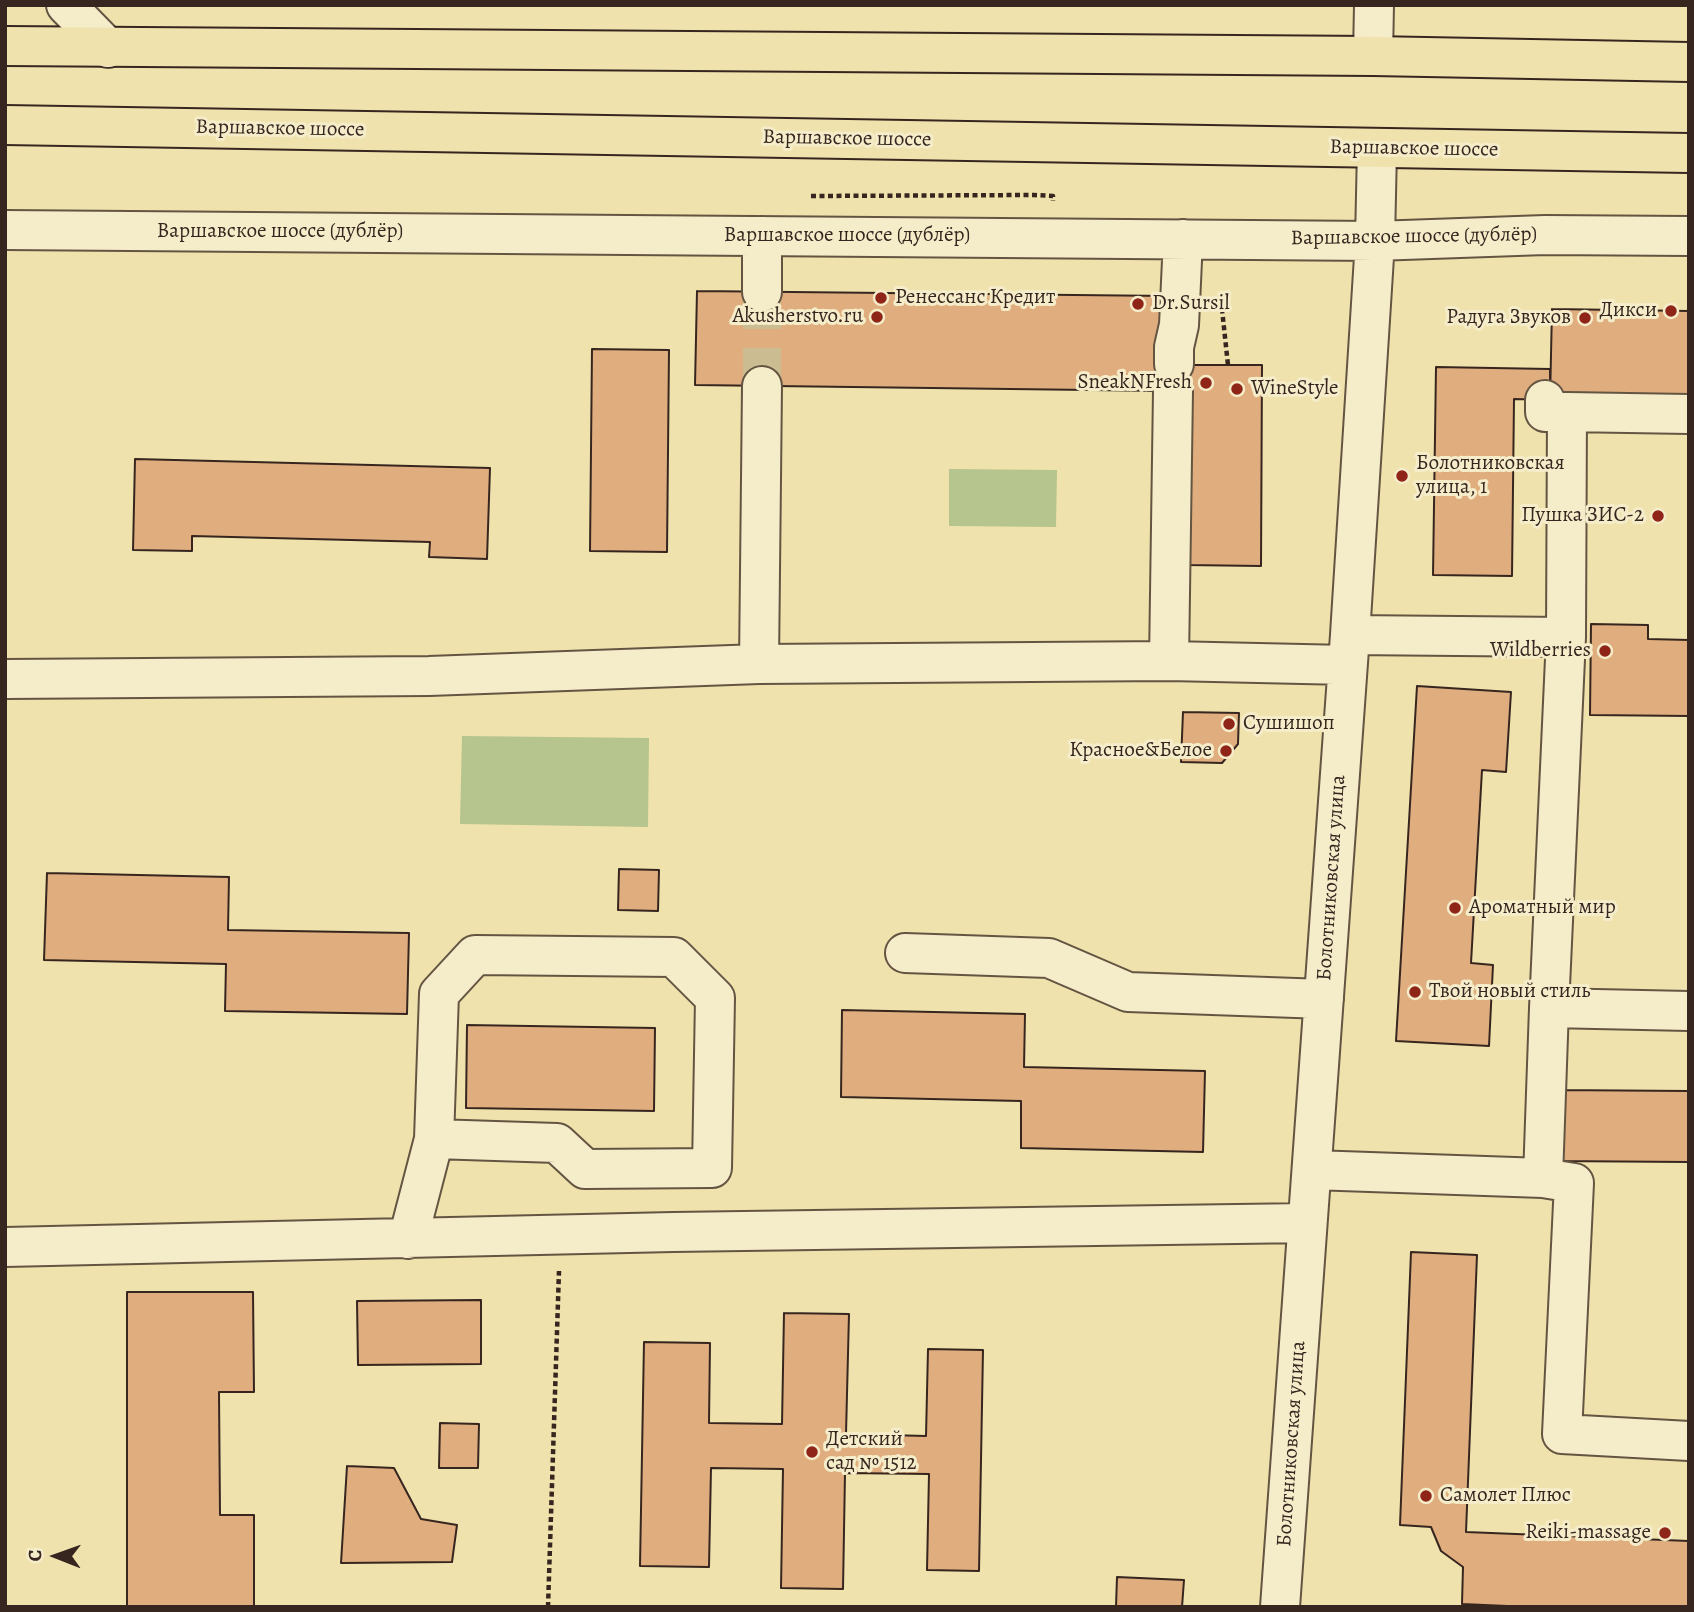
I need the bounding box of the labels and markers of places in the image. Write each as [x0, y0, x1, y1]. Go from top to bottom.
place label: Ренессанс Кредит [895, 285, 1055, 311]
marker: Ренессанс Кредит [873, 290, 889, 306]
place label: Dr.Sursil [1152, 291, 1230, 317]
marker: Dr.Sursil [1130, 296, 1146, 312]
place label: Дикси [1599, 298, 1657, 324]
marker: Дикси [1663, 303, 1679, 319]
place label: Akusherstvo.ru [732, 304, 863, 330]
place label: Радуга Звуков [1446, 305, 1571, 331]
marker: Akusherstvo.ru [869, 309, 885, 325]
marker: Радуга Звуков [1577, 310, 1593, 326]
place label: SneakNFresh [1078, 370, 1192, 396]
marker: SneakNFresh [1198, 375, 1214, 391]
place label: WineStyle [1251, 376, 1339, 402]
marker: WineStyle [1229, 381, 1245, 397]
place label: Болотниковская улица, 1 [1416, 451, 1565, 501]
marker: Болотниковская улица, 1 [1394, 468, 1410, 484]
place label: Пушка ЗИС-2 [1521, 503, 1644, 529]
marker: Пушка ЗИС-2 [1650, 508, 1666, 524]
place label: Wildberries [1490, 638, 1591, 664]
marker: Wildberries [1597, 643, 1613, 659]
place label: Сушишоп [1243, 711, 1335, 737]
marker: Сушишоп [1221, 716, 1237, 732]
place label: Красное&Белое [1069, 738, 1212, 764]
marker: Красное&Белое [1218, 743, 1234, 759]
place label: Ароматный мир [1469, 895, 1616, 921]
marker: Ароматный мир [1447, 900, 1463, 916]
place label: Твой новый стиль [1429, 979, 1591, 1005]
marker: Твой новый стиль [1407, 984, 1423, 1000]
place label: Детский сад № 1512 [826, 1427, 917, 1477]
marker: Детский сад № 1512 [804, 1444, 820, 1460]
place label: Самолет Плюс [1440, 1483, 1571, 1509]
marker: Самолет Плюс [1418, 1488, 1434, 1504]
place label: Reiki-massage [1525, 1520, 1651, 1546]
marker: Reiki-massage [1657, 1525, 1673, 1541]

